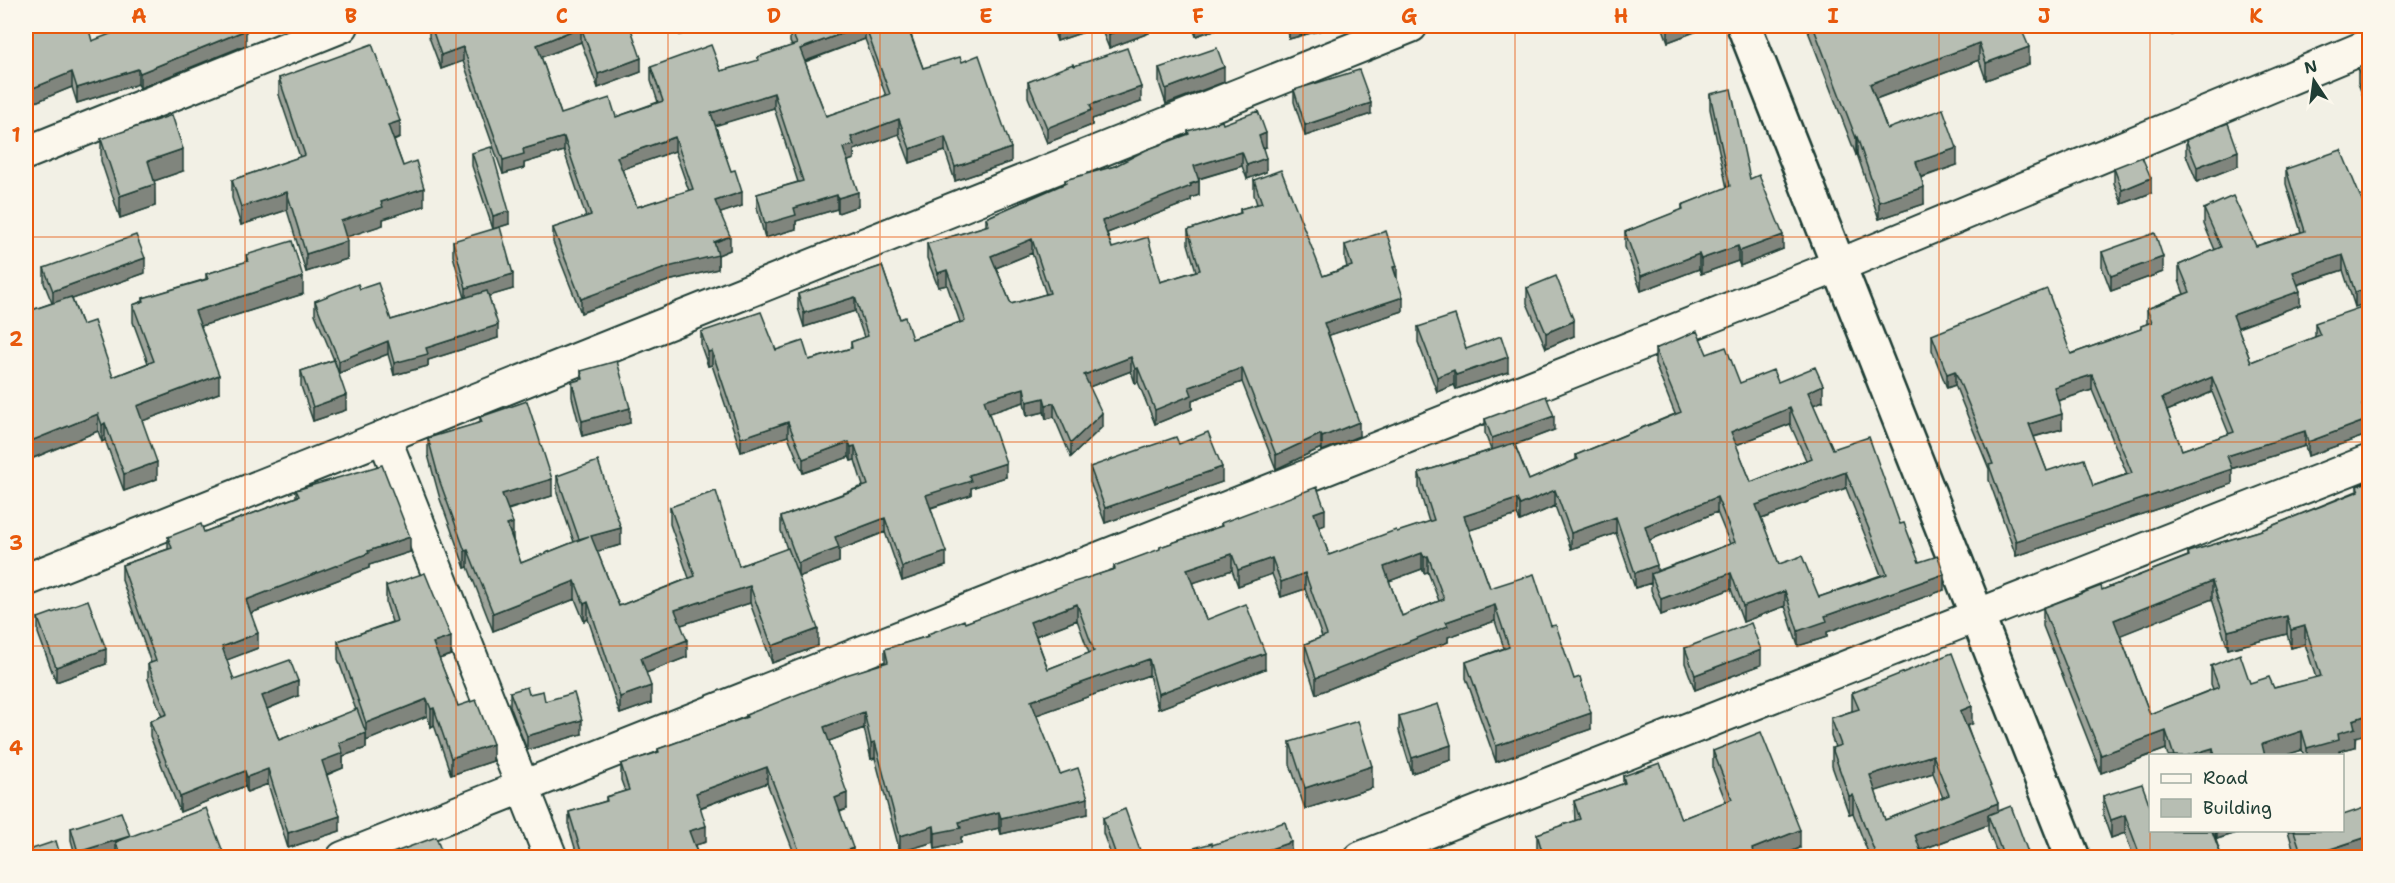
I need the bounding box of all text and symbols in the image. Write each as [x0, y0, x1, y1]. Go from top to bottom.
text: A [131, 3, 147, 29]
text: B [345, 3, 357, 29]
text: C [556, 3, 568, 29]
text: D [767, 3, 781, 29]
text: E [979, 3, 993, 29]
text: F [1192, 3, 1204, 29]
text: G [1401, 3, 1417, 29]
text: H [1614, 3, 1628, 29]
text: I [1827, 3, 1839, 29]
text: J [2038, 3, 2051, 29]
text: K [2249, 3, 2263, 29]
north arrow [2284, 51, 2344, 111]
text: N [2302, 55, 2319, 79]
text: 1 [11, 122, 21, 148]
text: 2 [9, 326, 23, 352]
text: 3 [9, 530, 23, 556]
text: 4 [9, 735, 23, 761]
legend [2149, 754, 2344, 832]
text: Road [2203, 766, 2248, 790]
text: Building [2203, 796, 2272, 820]

